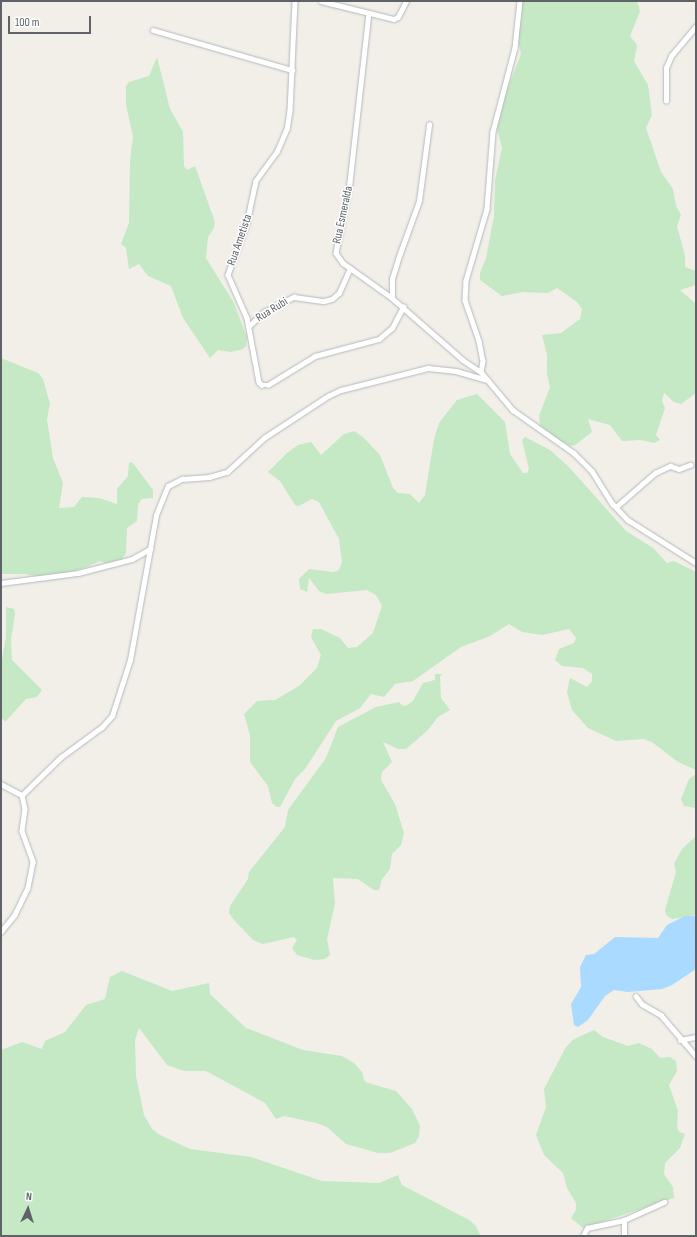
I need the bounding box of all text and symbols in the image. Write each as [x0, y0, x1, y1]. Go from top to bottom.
scale bar [10, 8, 93, 34]
text: 100 m [15, 15, 40, 30]
street label: Rua Esmeralda [330, 185, 356, 245]
street label: Rua Ametista [225, 212, 255, 268]
street label: Rua Rubi [253, 295, 291, 325]
north arrow [8, 1189, 48, 1229]
text: N [25, 1190, 32, 1203]

